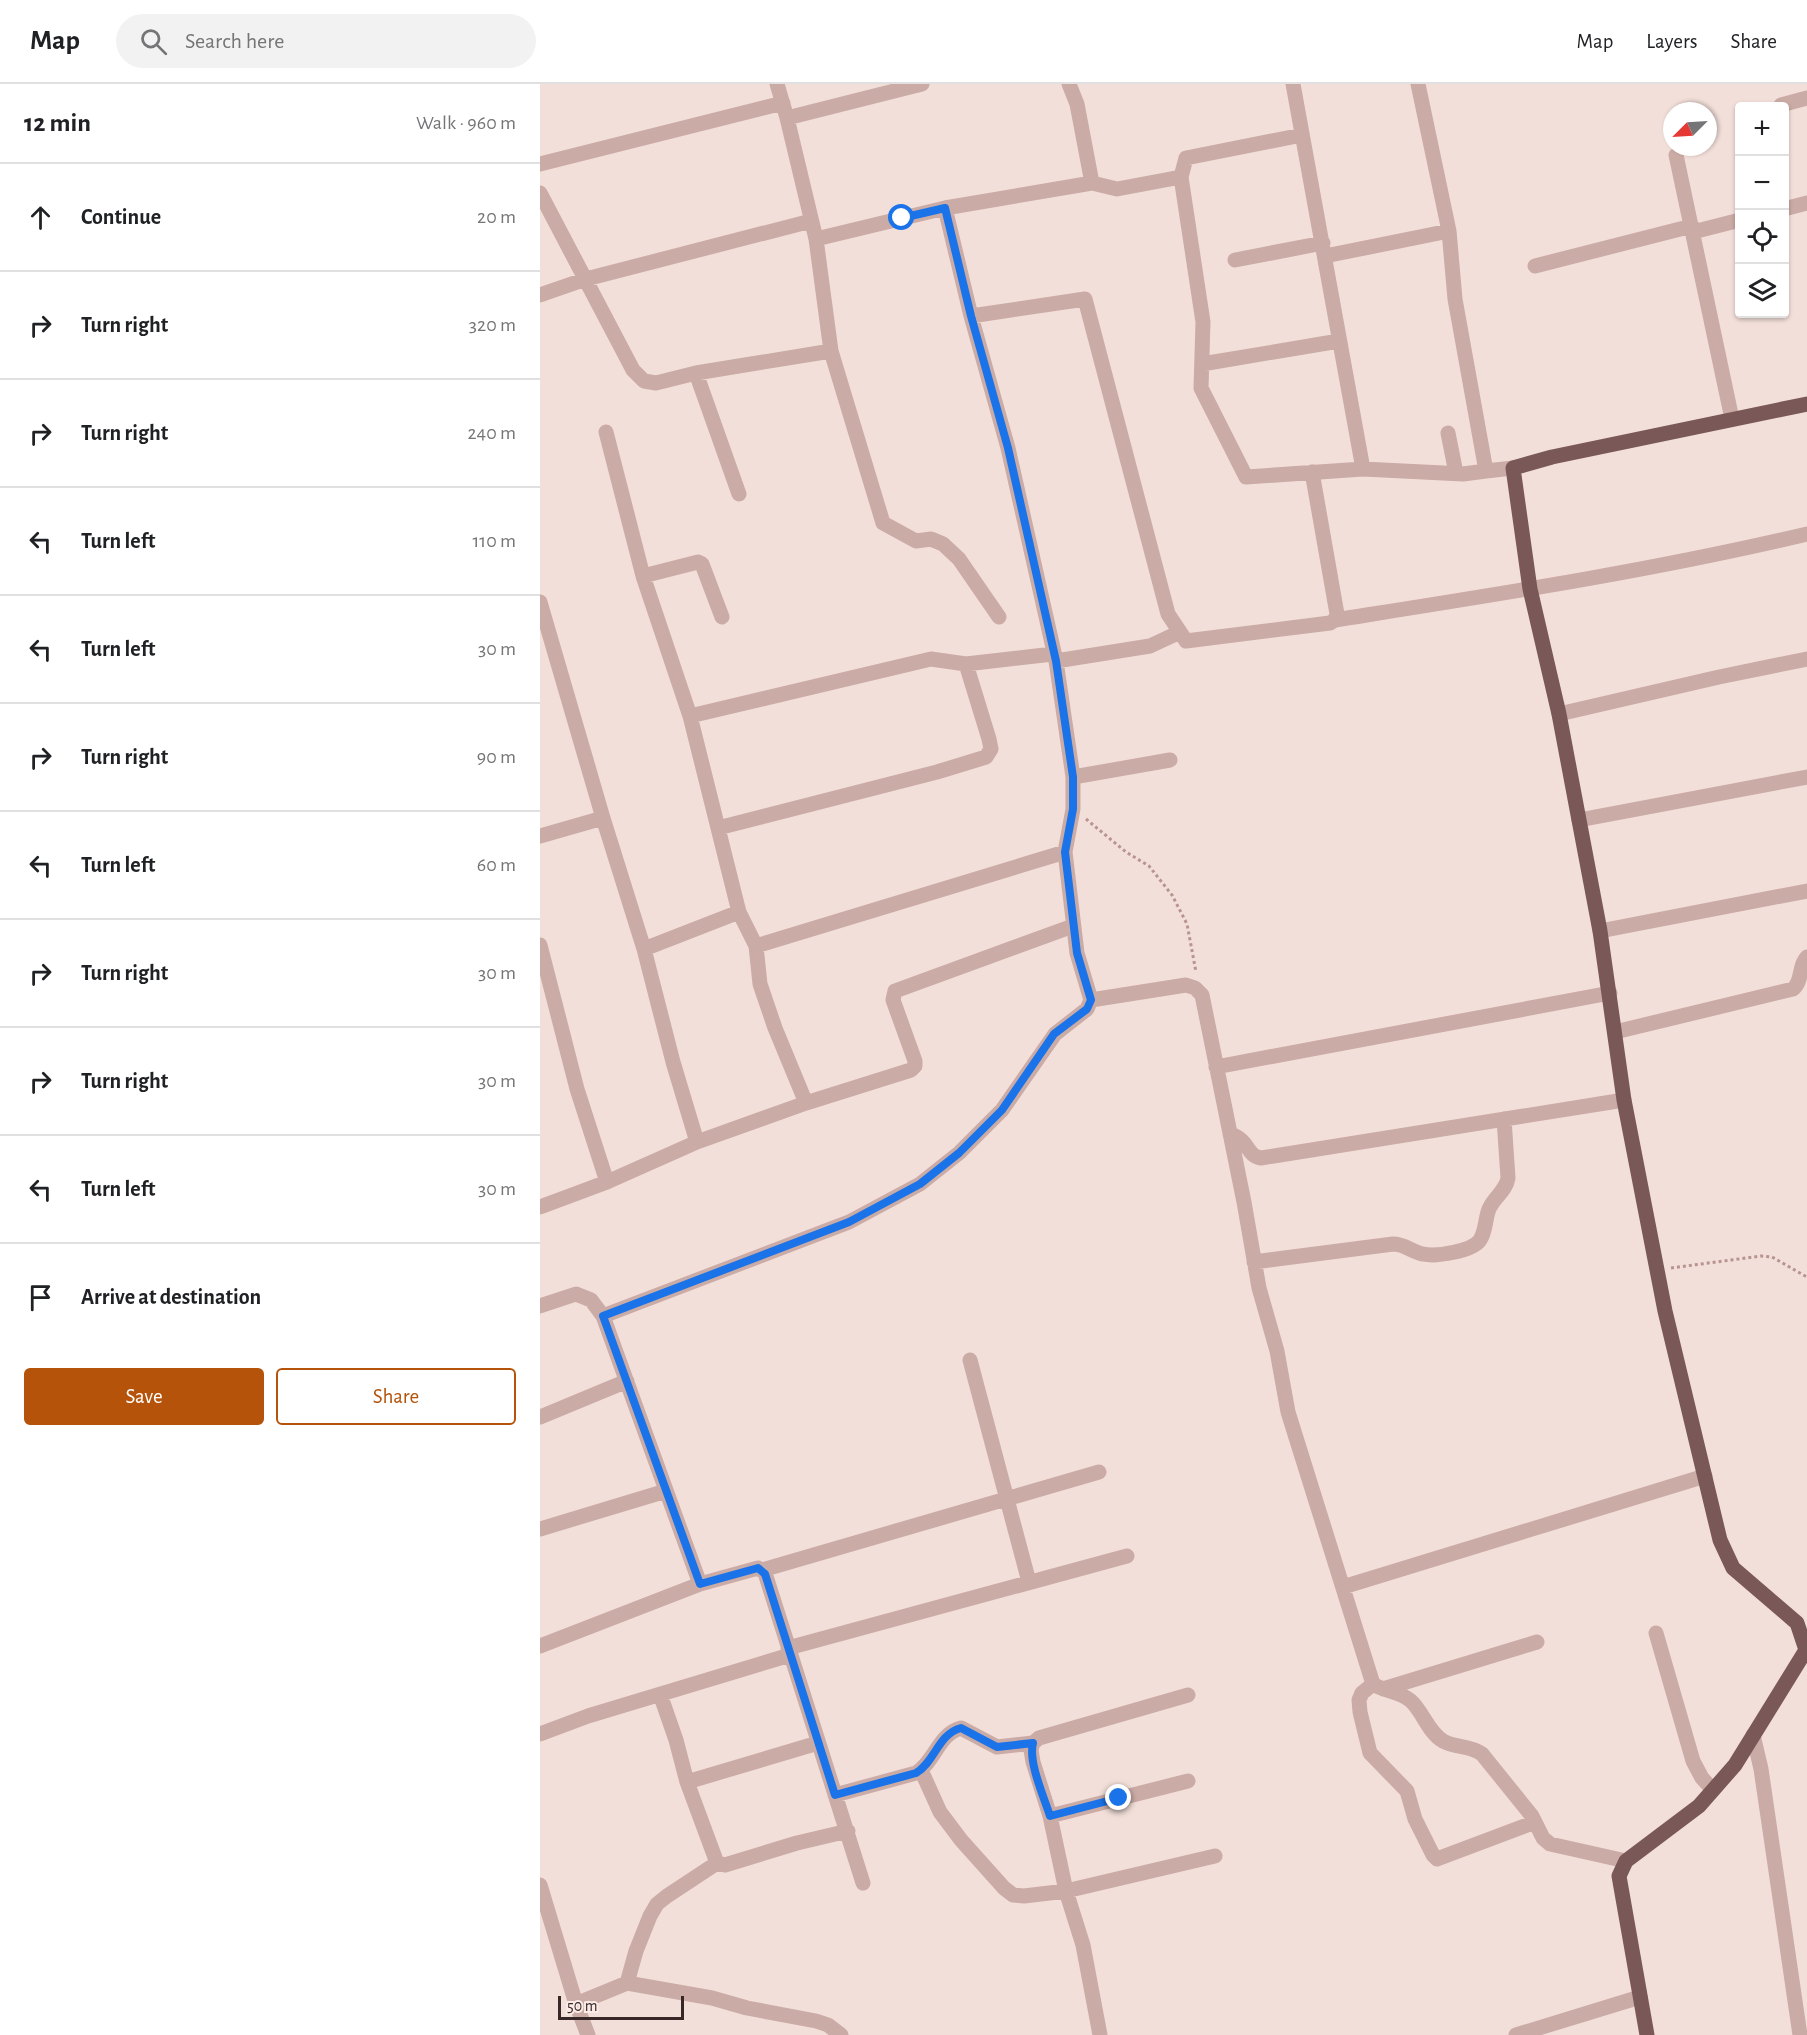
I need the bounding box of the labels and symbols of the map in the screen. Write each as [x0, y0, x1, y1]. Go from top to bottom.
north arrow [1663, 102, 1717, 156]
route start [888, 204, 914, 230]
route end [1105, 1784, 1131, 1810]
scale bar [558, 1993, 684, 2020]

